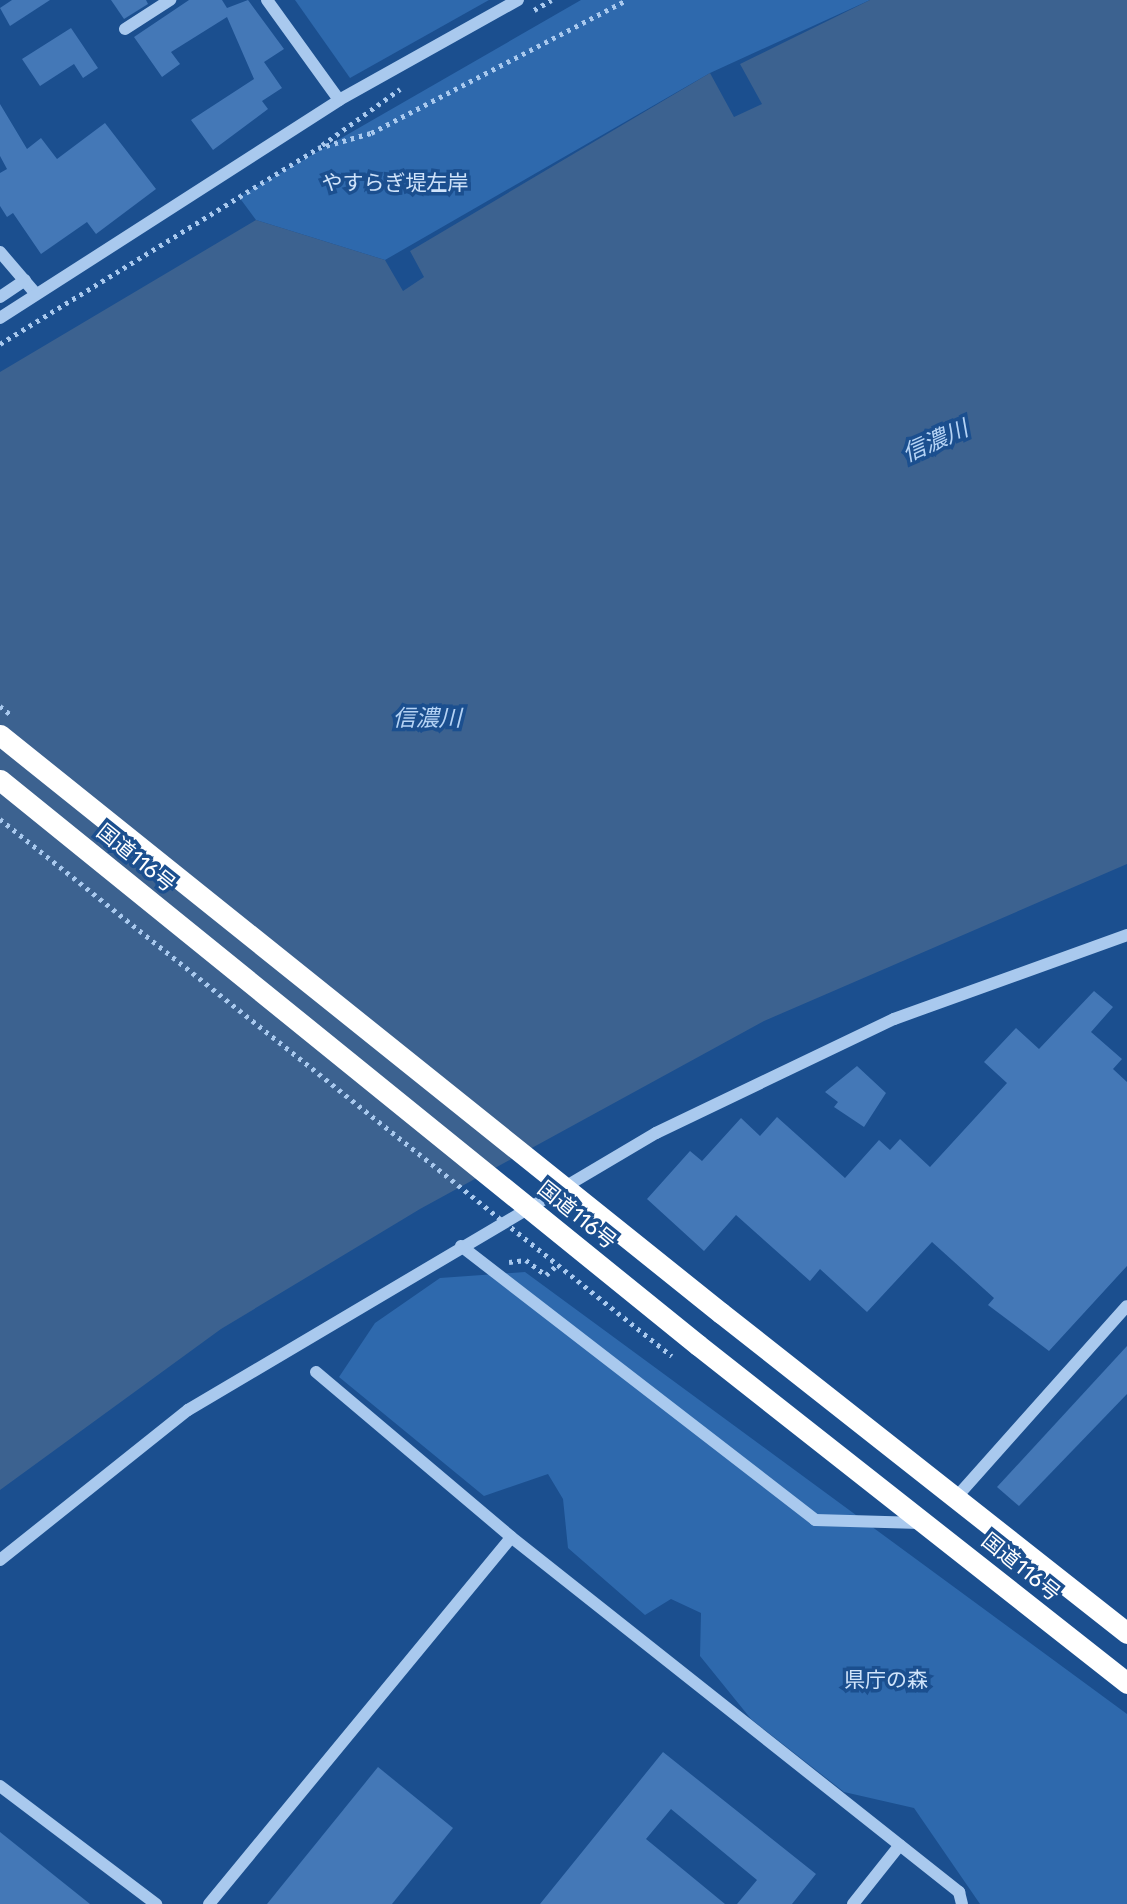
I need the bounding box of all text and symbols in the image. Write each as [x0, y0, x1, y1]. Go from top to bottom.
park label: やすらぎ堤左岸 [322, 170, 468, 196]
water label: 信濃川 [898, 414, 972, 468]
water label: 信濃川 [393, 704, 461, 732]
street label: 国道116号 [92, 819, 180, 897]
street label: 国道116号 [533, 1176, 621, 1254]
street label: 国道116号 [977, 1528, 1065, 1606]
park label: 県庁の森 [844, 1667, 928, 1693]

